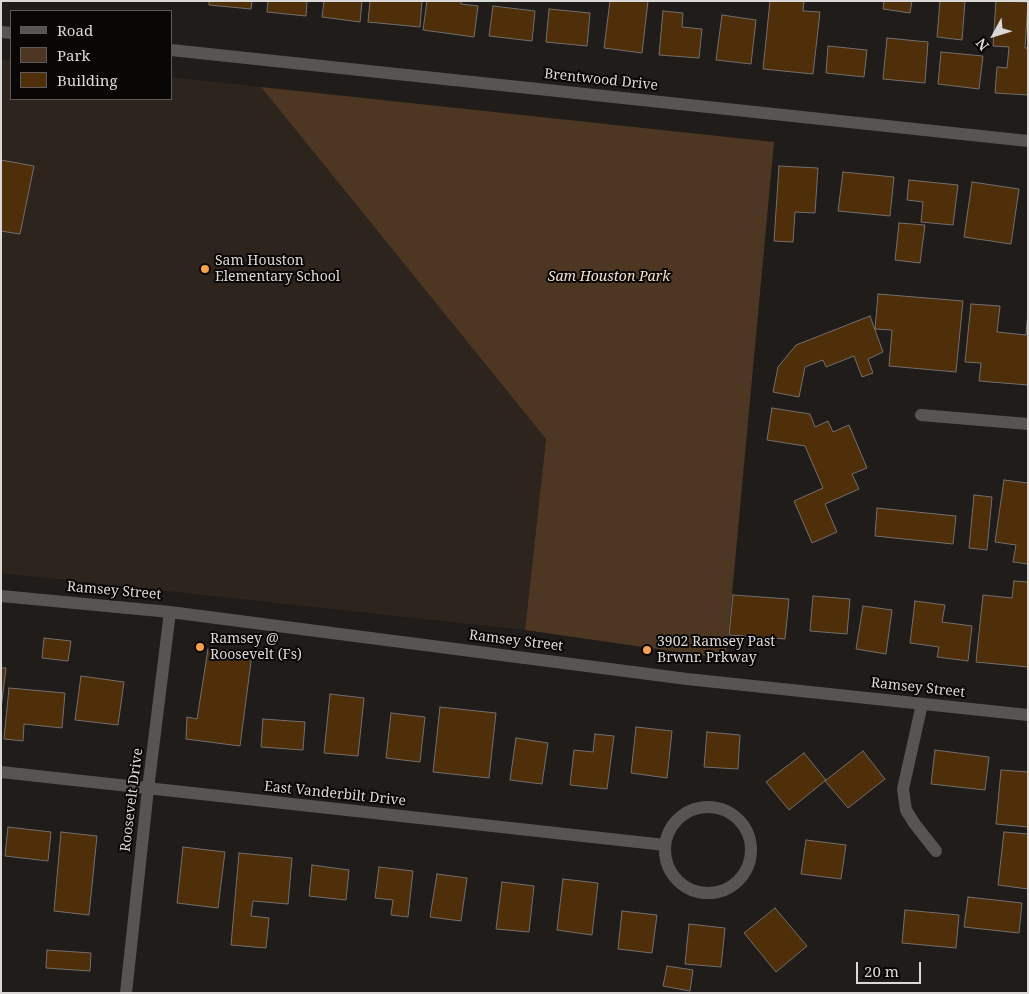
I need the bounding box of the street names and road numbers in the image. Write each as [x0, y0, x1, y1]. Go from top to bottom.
street label: Brentwood Drive [543, 66, 659, 94]
street label: Ramsey Street [66, 579, 162, 603]
street label: Ramsey Street [468, 627, 564, 655]
street label: Ramsey Street [870, 675, 966, 701]
street label: Roosevelt Drive [117, 747, 147, 853]
street label: East Vanderbilt Drive [263, 778, 407, 810]

